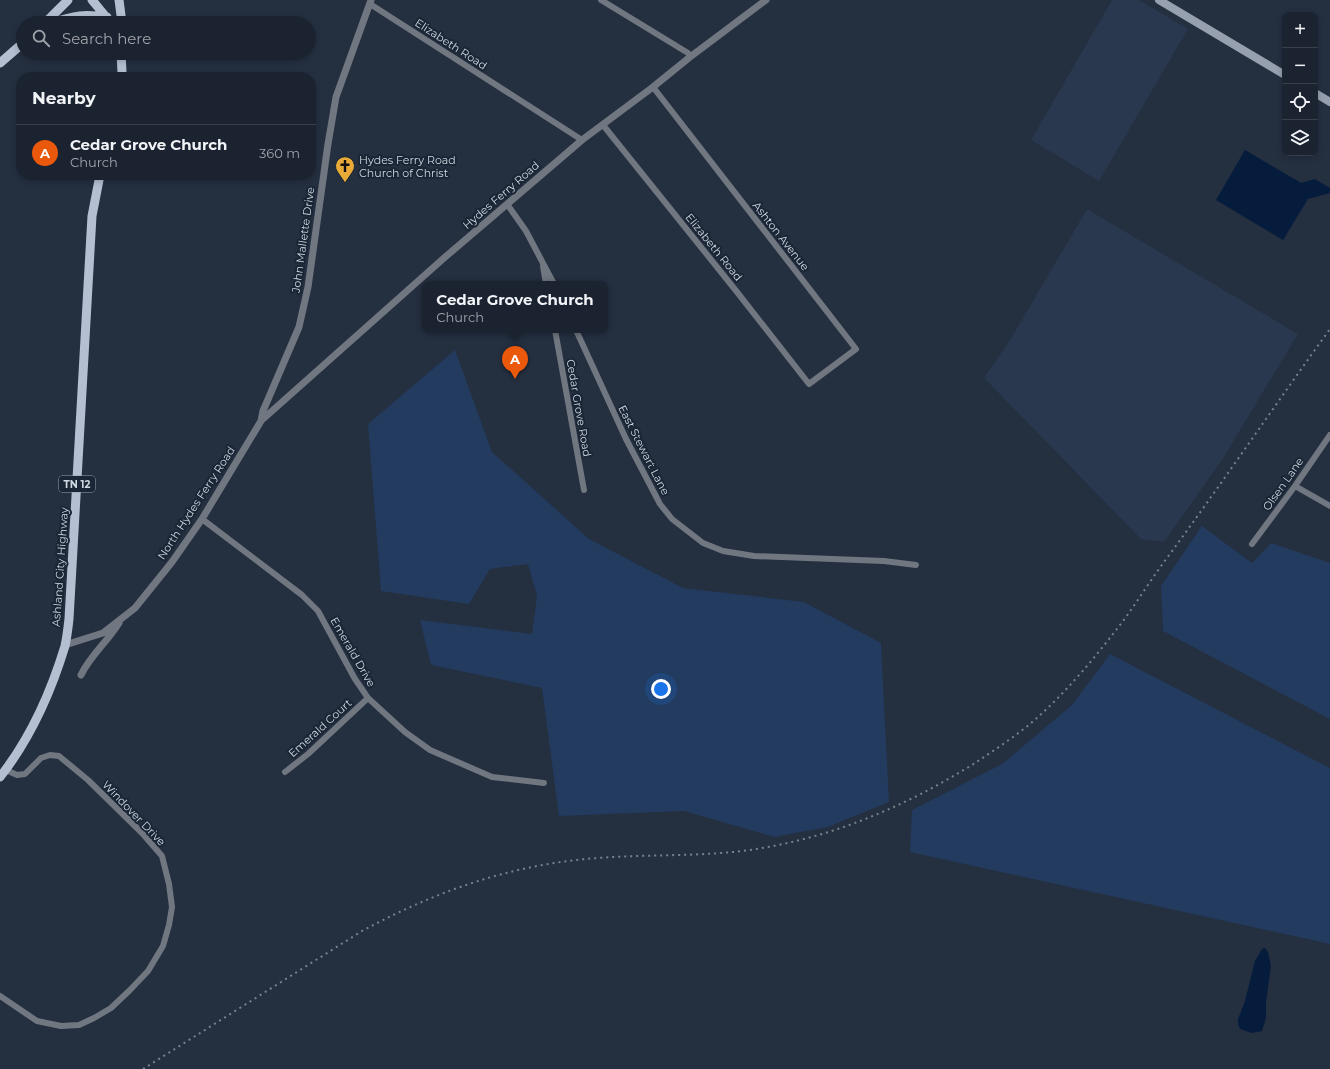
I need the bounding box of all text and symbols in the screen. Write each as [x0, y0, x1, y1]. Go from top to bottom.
map controls [1282, 12, 1318, 156]
button: + [1282, 12, 1318, 48]
search box [16, 16, 316, 60]
street label: Elizabeth Road [412, 16, 490, 72]
icon: search [30, 27, 52, 49]
text: Search here [62, 29, 151, 48]
button: − [1282, 48, 1318, 84]
button: locate [1282, 84, 1318, 120]
text: Nearby [32, 88, 96, 108]
button: layers [1282, 120, 1318, 156]
text: Cedar Grove Church [70, 135, 227, 154]
text: A [40, 145, 50, 161]
text: 360 m [259, 145, 300, 161]
place label: Hydes Ferry Road Church of Christ [359, 153, 456, 180]
text: Church [70, 154, 118, 170]
church icon: Hydes Ferry Road Church of Christ [334, 155, 356, 183]
street label: Hydes Ferry Road [460, 158, 542, 232]
street label: John Mallette Drive [289, 186, 317, 295]
street label: Ashton Avenue [750, 199, 812, 274]
street label: Elizabeth Road [682, 210, 746, 284]
popup [422, 281, 608, 333]
text: Cedar Grove Church [436, 290, 594, 309]
text: Church [436, 309, 484, 325]
pin: A [502, 346, 528, 379]
street label: Cedar Grove Road [564, 358, 594, 458]
street label: East Stewart Lane [615, 403, 673, 498]
street label: North Hydes Ferry Road [154, 444, 238, 562]
street label: Olsen Lane [1260, 454, 1307, 513]
road number: TN 12 [59, 476, 95, 492]
street label: Ashland City Highway [49, 507, 71, 627]
street label: Emerald Drive [327, 615, 379, 690]
your location [651, 679, 671, 699]
street label: Emerald Court [285, 696, 355, 760]
street label: Windover Drive [99, 778, 169, 849]

